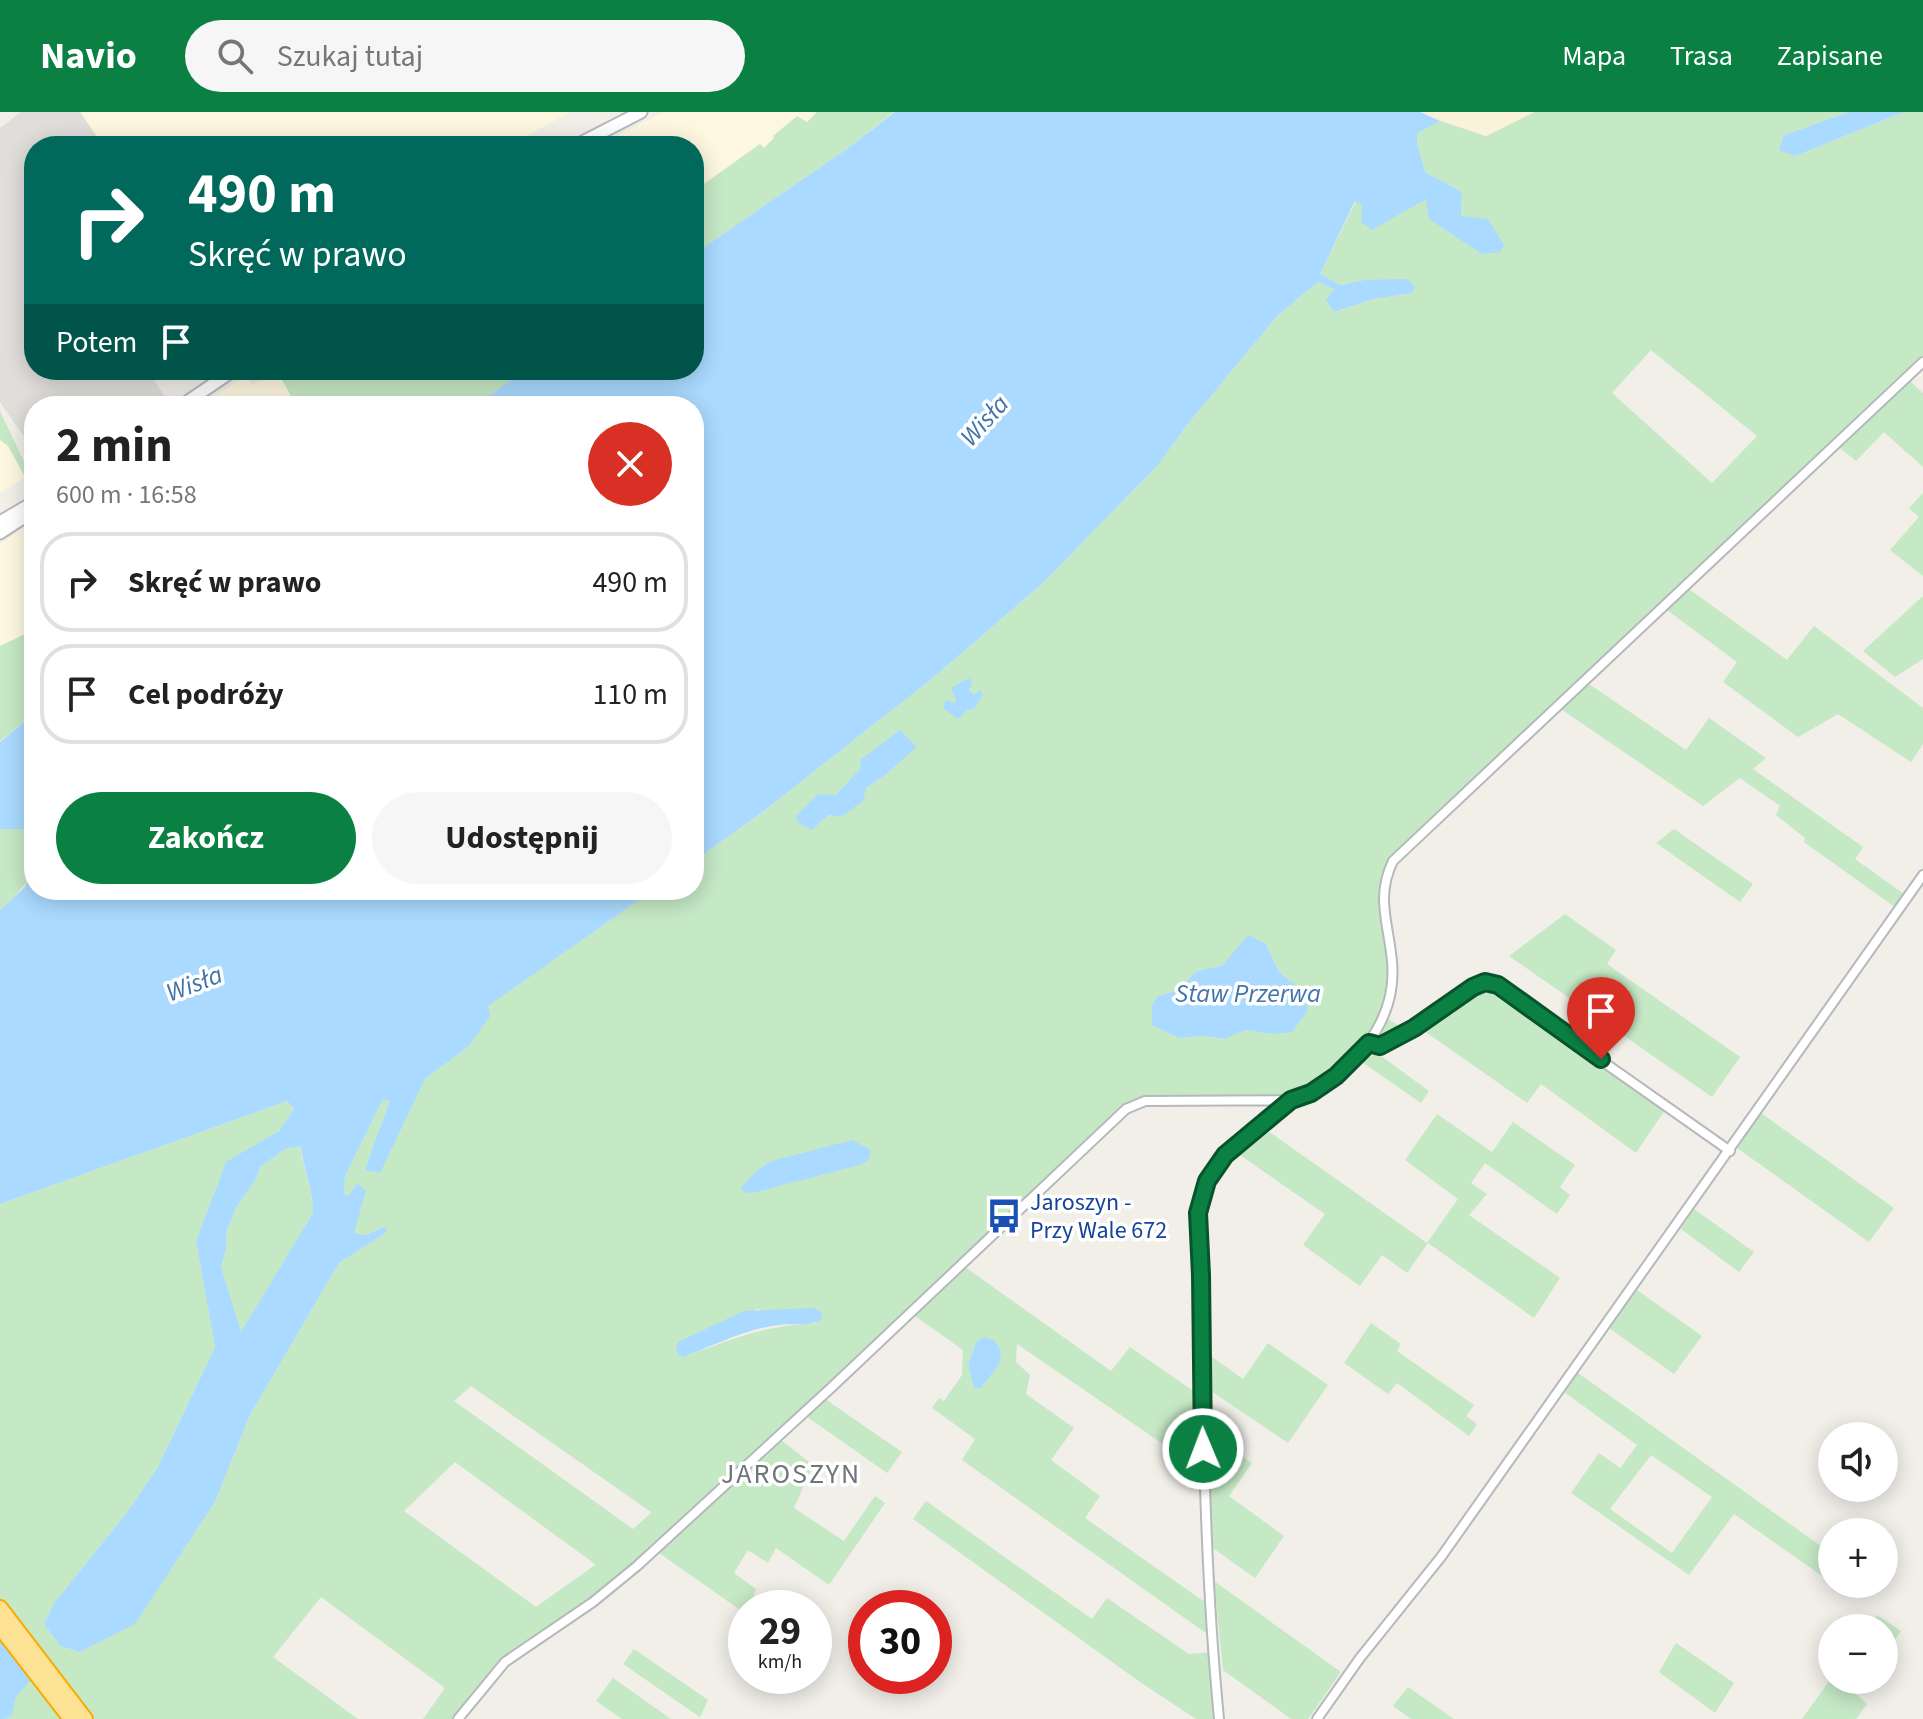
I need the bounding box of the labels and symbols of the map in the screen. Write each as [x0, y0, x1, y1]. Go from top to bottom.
water label: Wisła [951, 386, 1017, 454]
water label: Wisła [161, 956, 228, 1011]
water label: Staw Przerwa [1175, 975, 1321, 1012]
pin [1567, 977, 1635, 1059]
place label: Jaroszyn - Przy Wale 672 [1030, 1185, 1167, 1248]
bus stop icon: Jaroszyn - Przy Wale 672 [985, 1197, 1023, 1235]
position arrow [1161, 1407, 1245, 1491]
district label: JAROSZYN [721, 1454, 861, 1494]
speed limit sign: 30 [848, 1590, 952, 1694]

